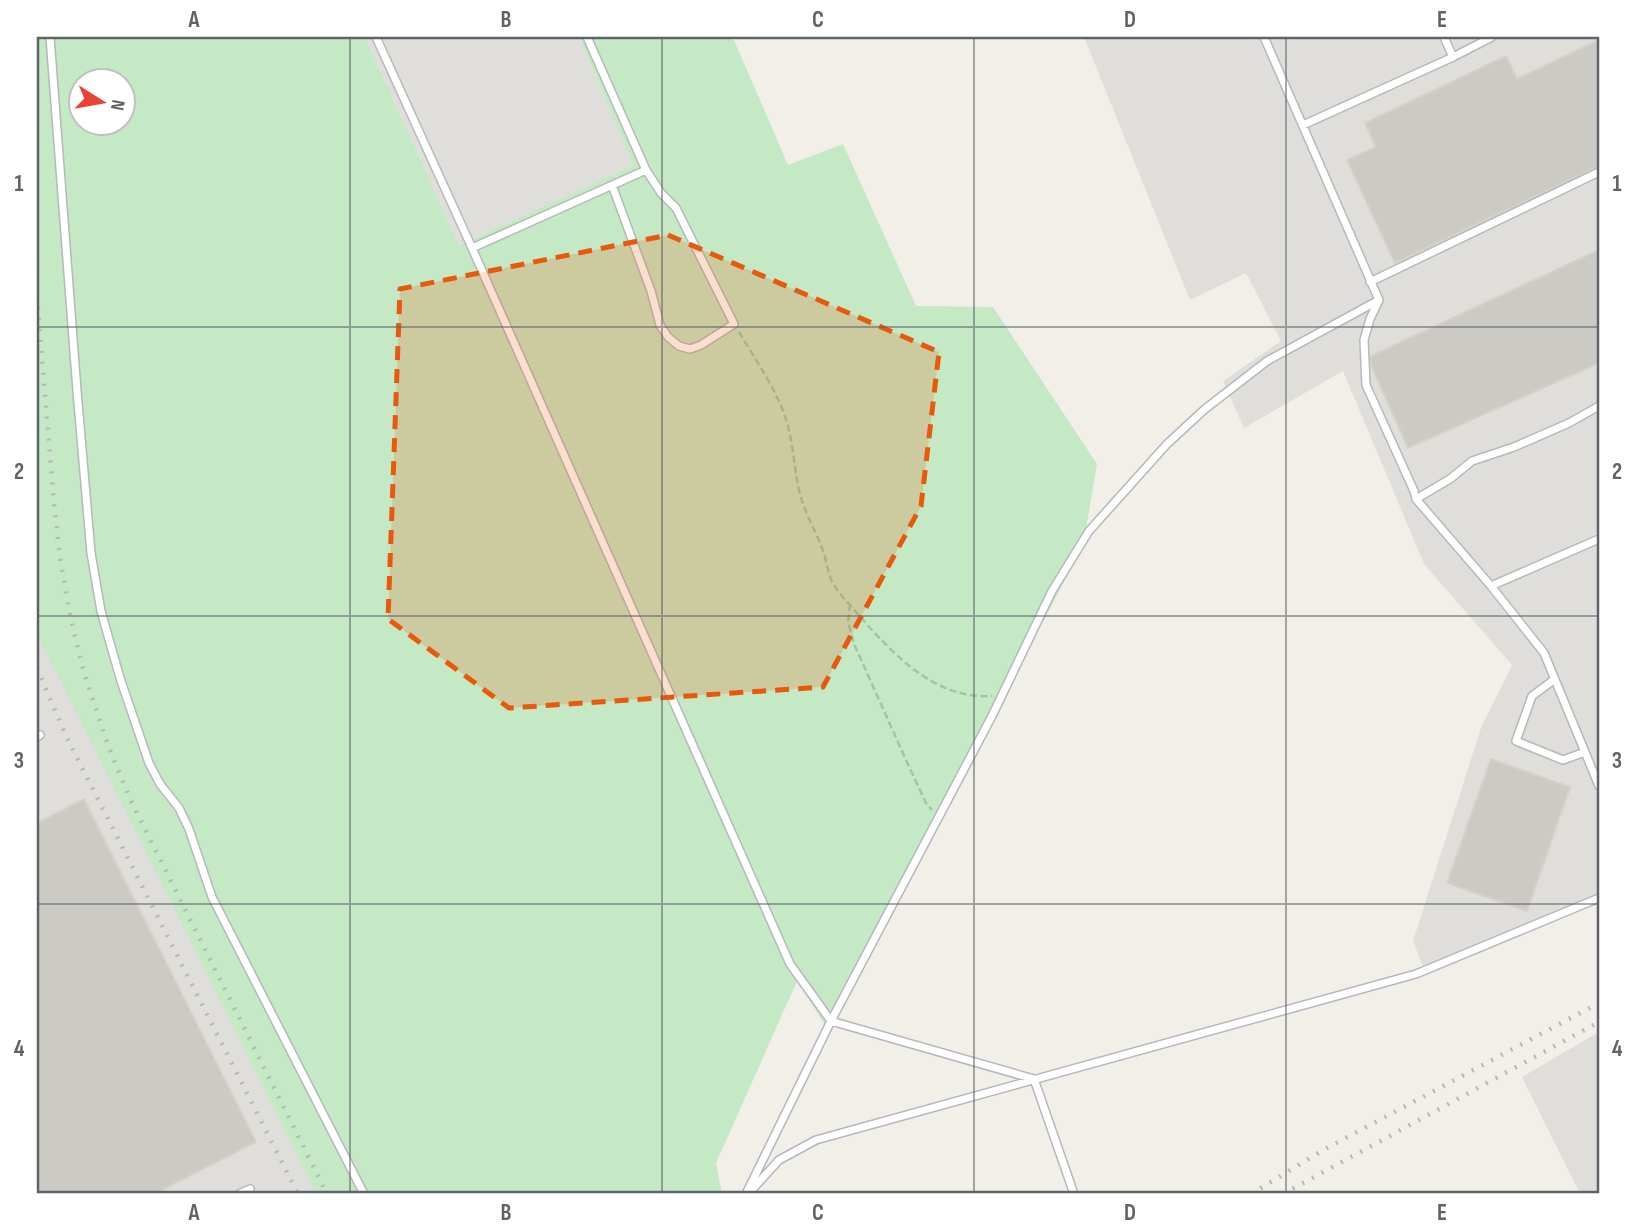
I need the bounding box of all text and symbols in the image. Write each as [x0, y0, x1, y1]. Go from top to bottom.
text: A [188, 6, 201, 34]
text: B [501, 6, 512, 34]
text: C [812, 6, 824, 34]
text: D [1124, 6, 1136, 34]
text: E [1437, 6, 1447, 34]
north arrow [66, 66, 136, 136]
text: N [105, 98, 129, 112]
text: 1 [14, 170, 24, 198]
text: 1 [1612, 170, 1622, 198]
text: 2 [14, 458, 24, 486]
text: 2 [1612, 458, 1622, 486]
text: 3 [14, 747, 24, 775]
text: 3 [1612, 747, 1622, 775]
text: 4 [14, 1035, 25, 1063]
text: 4 [1612, 1035, 1623, 1063]
text: A [188, 1199, 201, 1227]
text: B [501, 1199, 512, 1227]
text: C [812, 1199, 824, 1227]
text: D [1124, 1199, 1136, 1227]
text: E [1437, 1199, 1447, 1227]

